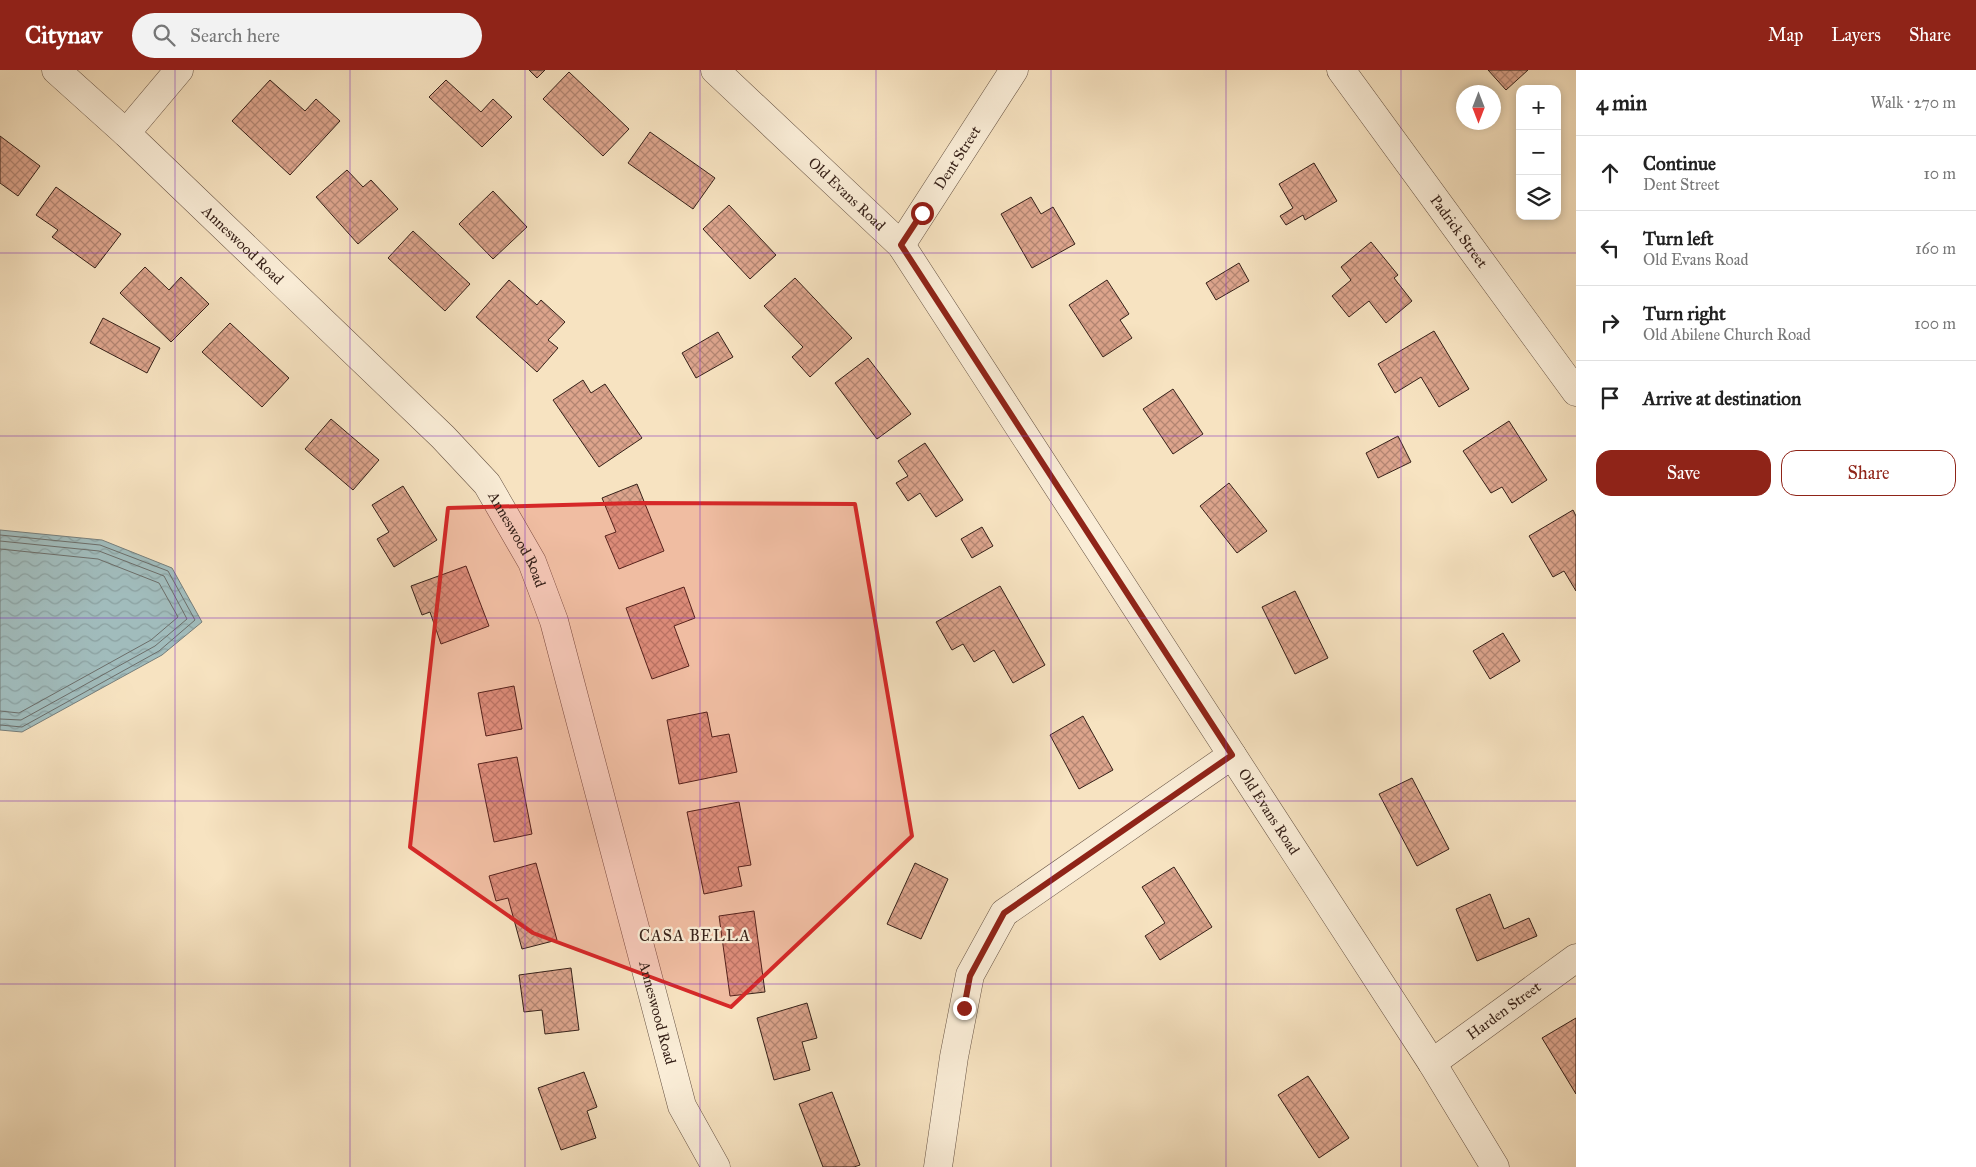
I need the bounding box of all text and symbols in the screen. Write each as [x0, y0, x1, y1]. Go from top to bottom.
search box [132, 13, 482, 58]
text: Citynav [25, 20, 102, 50]
icon: search [150, 21, 178, 49]
text: Search here [190, 24, 280, 47]
text: Map [1768, 24, 1803, 46]
text: Layers [1831, 24, 1881, 46]
text: Share [1909, 24, 1951, 46]
north arrow [1456, 85, 1501, 130]
map controls [1516, 85, 1561, 220]
button: + [1516, 85, 1561, 130]
text: 4 min [1596, 90, 1647, 116]
text: Walk · 270 m [1870, 93, 1956, 112]
street label: Dent Street [930, 122, 985, 193]
button: − [1516, 130, 1561, 175]
text: Continue [1643, 152, 1716, 175]
street label: Old Evans Road [805, 154, 889, 235]
icon: ahead [1596, 159, 1624, 187]
text: 10 m [1924, 164, 1956, 183]
button: layers [1516, 175, 1561, 220]
text: Dent Street [1643, 175, 1720, 194]
street label: Padrick Street [1426, 192, 1492, 272]
street label: Anneswood Road [198, 201, 288, 288]
route start [911, 202, 934, 225]
text: Turn left [1643, 227, 1713, 250]
icon: left [1596, 234, 1624, 262]
text: 160 m [1915, 239, 1956, 258]
text: Old Evans Road [1643, 250, 1749, 269]
text: Turn right [1643, 302, 1726, 325]
icon: right [1596, 309, 1624, 337]
text: 100 m [1914, 314, 1956, 333]
text: Old Abilene Church Road [1643, 325, 1811, 344]
icon: arrive [1596, 384, 1624, 412]
text: Arrive at destination [1643, 387, 1801, 410]
button: Save [1596, 450, 1771, 496]
button: Share [1781, 450, 1956, 496]
street label: Anneswood Road [484, 488, 550, 590]
street label: Old Evans Road [1234, 765, 1304, 859]
district label: CASA BELLA [639, 926, 751, 945]
street label: Anneswood Road [635, 958, 680, 1067]
street label: Harden Street [1463, 977, 1545, 1044]
route end [953, 997, 976, 1020]

